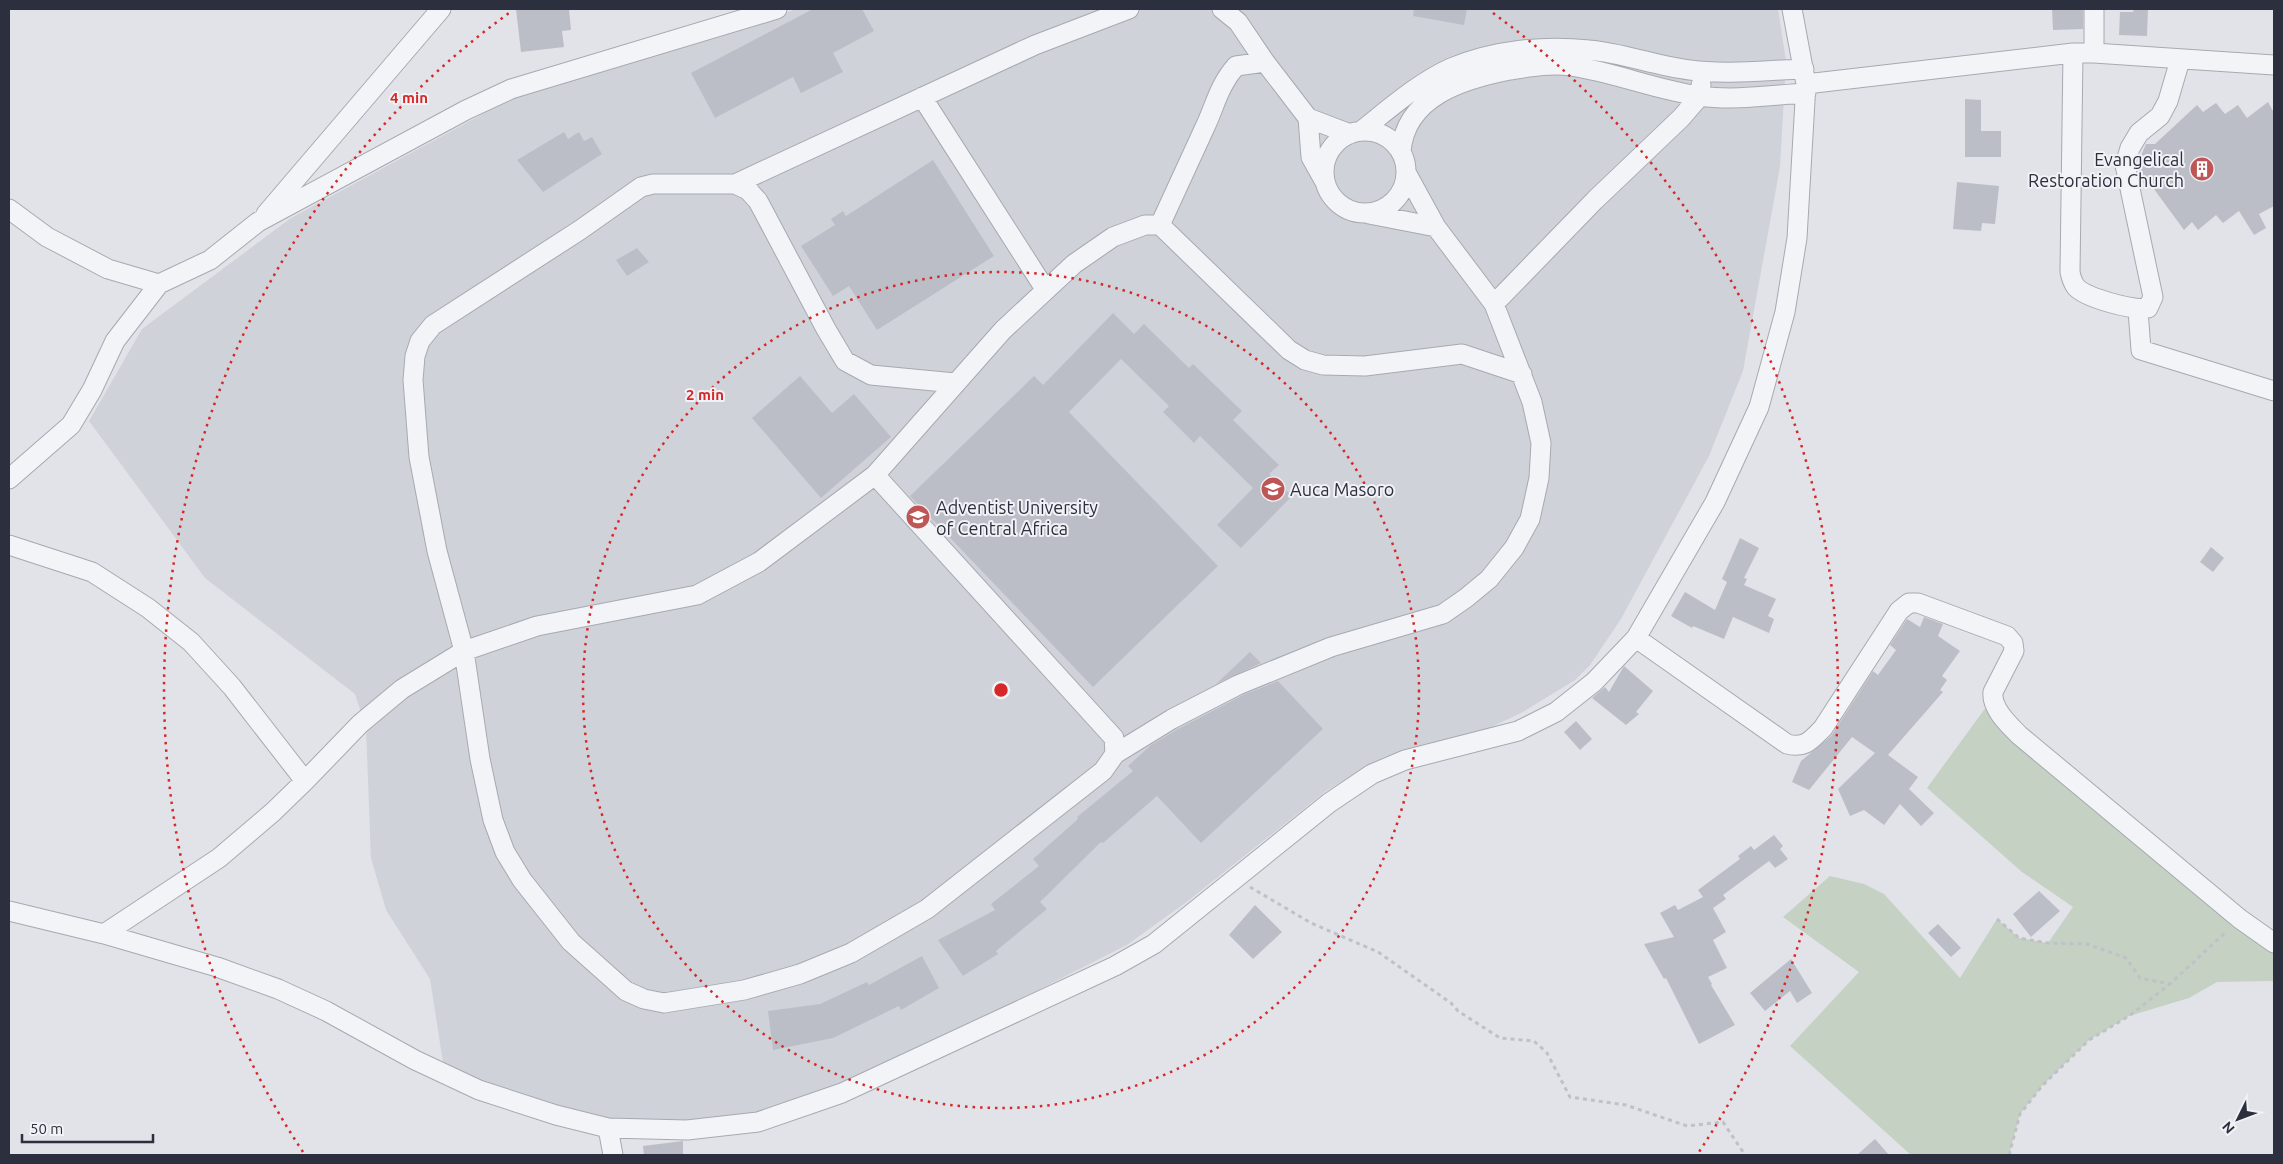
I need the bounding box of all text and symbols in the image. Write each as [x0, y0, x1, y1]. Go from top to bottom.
text: 4 min [390, 89, 428, 106]
place label: Evangelical Restoration Church [2028, 149, 2184, 190]
building icon: Evangelical Restoration Church [2189, 156, 2215, 182]
text: 2 min [686, 386, 724, 403]
school or university icon: Auca Masoro [1260, 476, 1286, 502]
place label: Auca Masoro [1290, 479, 1394, 499]
place label: Adventist University of Central Africa [936, 497, 1098, 538]
school or university icon: Adventist University of Central Africa [905, 504, 931, 530]
centre of rings [992, 681, 1010, 699]
north arrow [2213, 1094, 2263, 1144]
scale bar [22, 1112, 154, 1144]
text: N [2219, 1118, 2238, 1137]
text: 50 m [30, 1120, 63, 1137]

